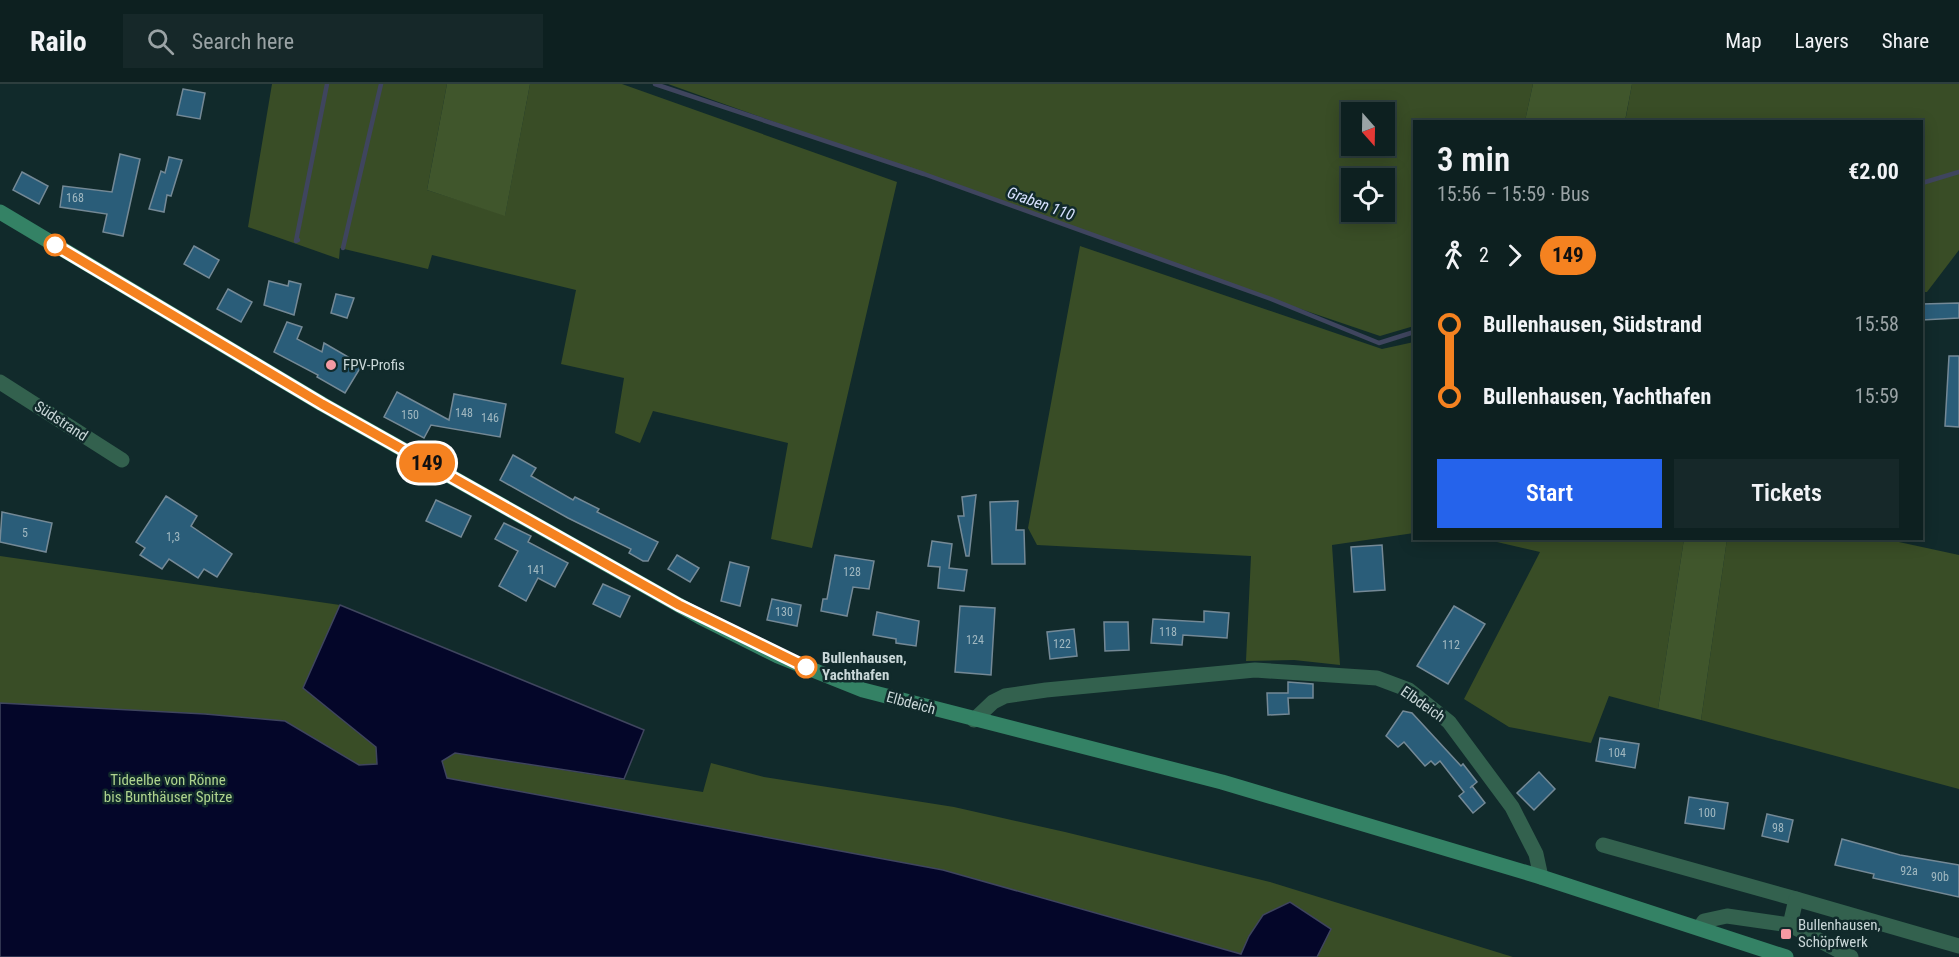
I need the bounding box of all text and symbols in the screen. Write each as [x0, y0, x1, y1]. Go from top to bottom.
search box [123, 14, 543, 68]
text: Railo [30, 25, 87, 58]
icon: search [144, 25, 177, 58]
text: Search here [192, 29, 294, 54]
text: Map [1725, 29, 1762, 53]
text: Layers [1795, 29, 1849, 53]
text: Share [1882, 29, 1929, 53]
north arrow [1341, 102, 1395, 156]
map controls [1341, 102, 1395, 222]
text: 3 min [1437, 140, 1510, 179]
text: €2.00 [1848, 159, 1899, 184]
button: locate [1341, 168, 1395, 222]
text: 15:56 – 15:59 · Bus [1437, 182, 1590, 206]
water label: Graben 110 [1005, 183, 1077, 224]
house number: 168 [66, 191, 84, 205]
unlabelled marker [44, 234, 66, 256]
icon: walk [1437, 239, 1470, 272]
icon: forward [1498, 239, 1531, 272]
text: 2 [1479, 243, 1489, 267]
text: 149 [1552, 243, 1584, 267]
text: Bullenhausen, Südstrand [1483, 312, 1702, 337]
text: 15:58 [1855, 312, 1899, 336]
place label: FPV-Profis [343, 356, 405, 374]
marker: FPV-Profis [324, 358, 338, 372]
text: Bullenhausen, Yachthafen [1483, 384, 1711, 409]
text: 15:59 [1855, 384, 1899, 408]
street label: Südstrand [31, 397, 91, 445]
house number: 148 [455, 406, 473, 420]
house number: 150 [401, 408, 419, 422]
house number: 146 [481, 411, 499, 425]
line badge: 149 [392, 444, 462, 482]
text: 149 [411, 451, 443, 475]
button: Start [1437, 459, 1662, 528]
button: Tickets [1674, 459, 1899, 528]
house number: 5 [22, 526, 28, 540]
house number: 1,3 [166, 530, 180, 544]
house number: 141 [527, 563, 545, 577]
house number: 128 [843, 565, 861, 579]
house number: 130 [775, 605, 793, 619]
house number: 118 [1159, 625, 1177, 639]
house number: 124 [966, 633, 984, 647]
house number: 122 [1053, 637, 1071, 651]
house number: 112 [1442, 638, 1460, 652]
place label: Bullenhausen, Yachthafen [822, 649, 907, 684]
marker: Bullenhausen, Yachthafen [795, 656, 817, 678]
street label: Elbdeich [1397, 682, 1449, 726]
street label: Elbdeich [884, 688, 938, 718]
house number: 104 [1608, 746, 1626, 760]
park label: Tideelbe von Rönne bis Bunthäuser Spitze [104, 771, 232, 806]
house number: 100 [1698, 806, 1716, 820]
house number: 98 [1772, 821, 1784, 835]
house number: 92a [1900, 864, 1918, 878]
house number: 90b [1931, 870, 1949, 884]
place label: Bullenhausen, Schöpfwerk [1798, 916, 1880, 951]
marker: Bullenhausen, Schöpfwerk [1779, 927, 1793, 941]

